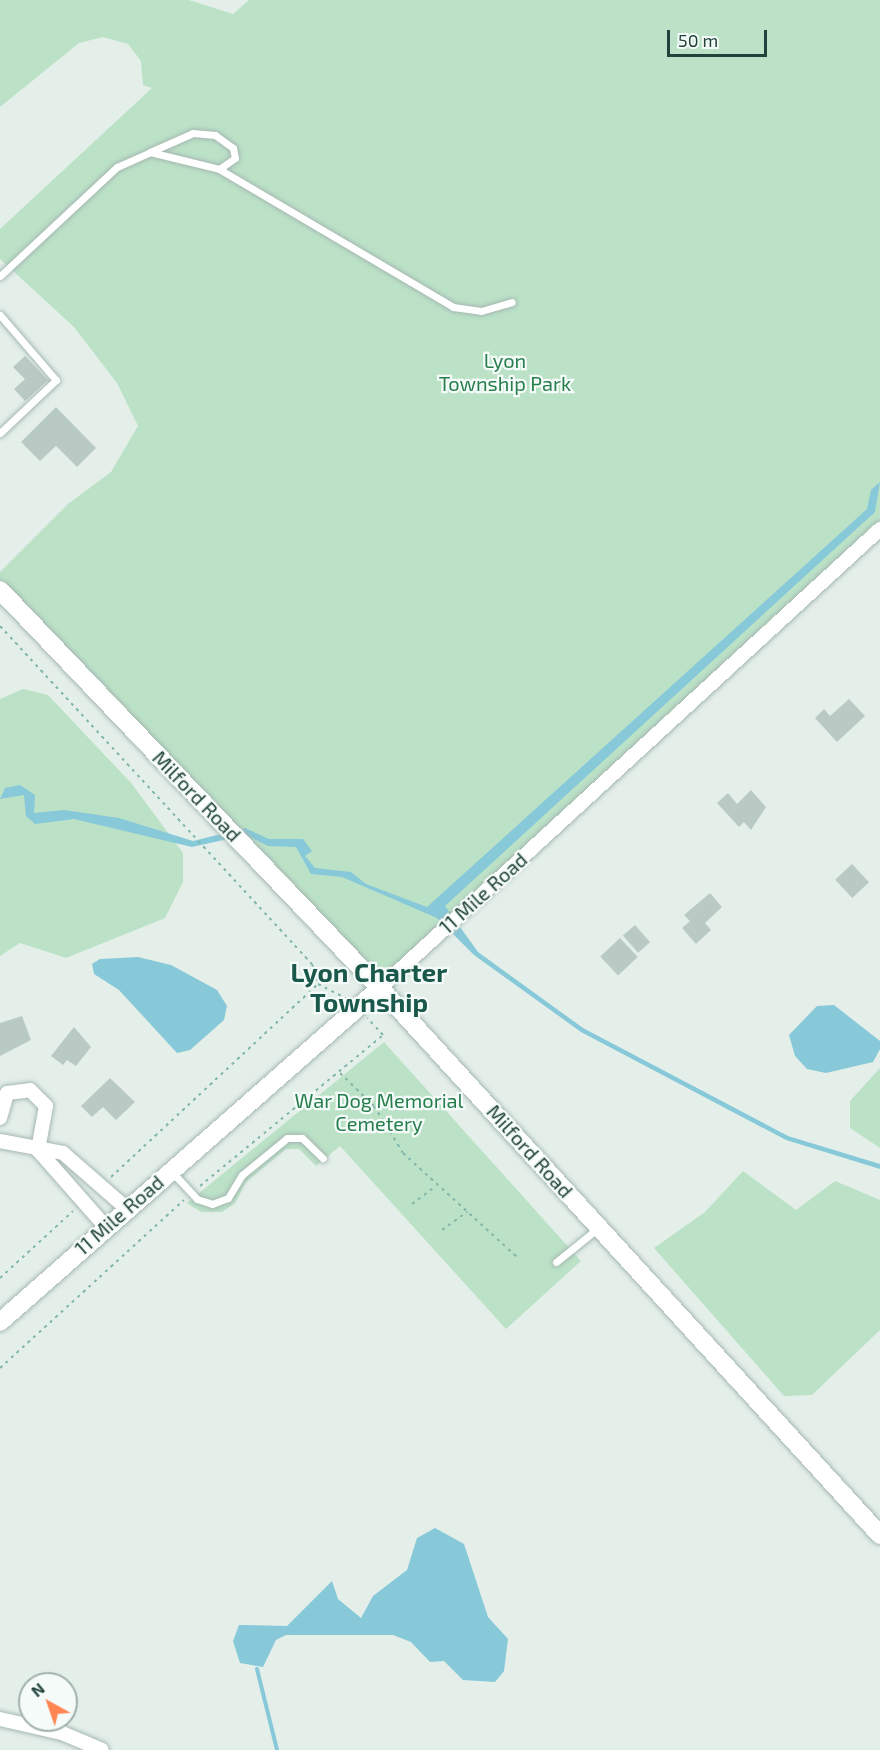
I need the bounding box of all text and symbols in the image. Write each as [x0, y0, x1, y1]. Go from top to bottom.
scale bar [670, 18, 770, 56]
text: 50 m [678, 29, 718, 51]
park label: Lyon Township Park [439, 348, 571, 395]
street label: Milford Road [148, 746, 246, 846]
street label: 11 Mile Road [434, 847, 532, 939]
district label: Lyon Charter Township [291, 956, 447, 1018]
park label: War Dog Memorial Cemetery [294, 1089, 464, 1136]
street label: Milford Road [482, 1100, 578, 1202]
street label: 11 Mile Road [70, 1170, 168, 1260]
north arrow [18, 1672, 78, 1732]
text: N [27, 1678, 48, 1700]

